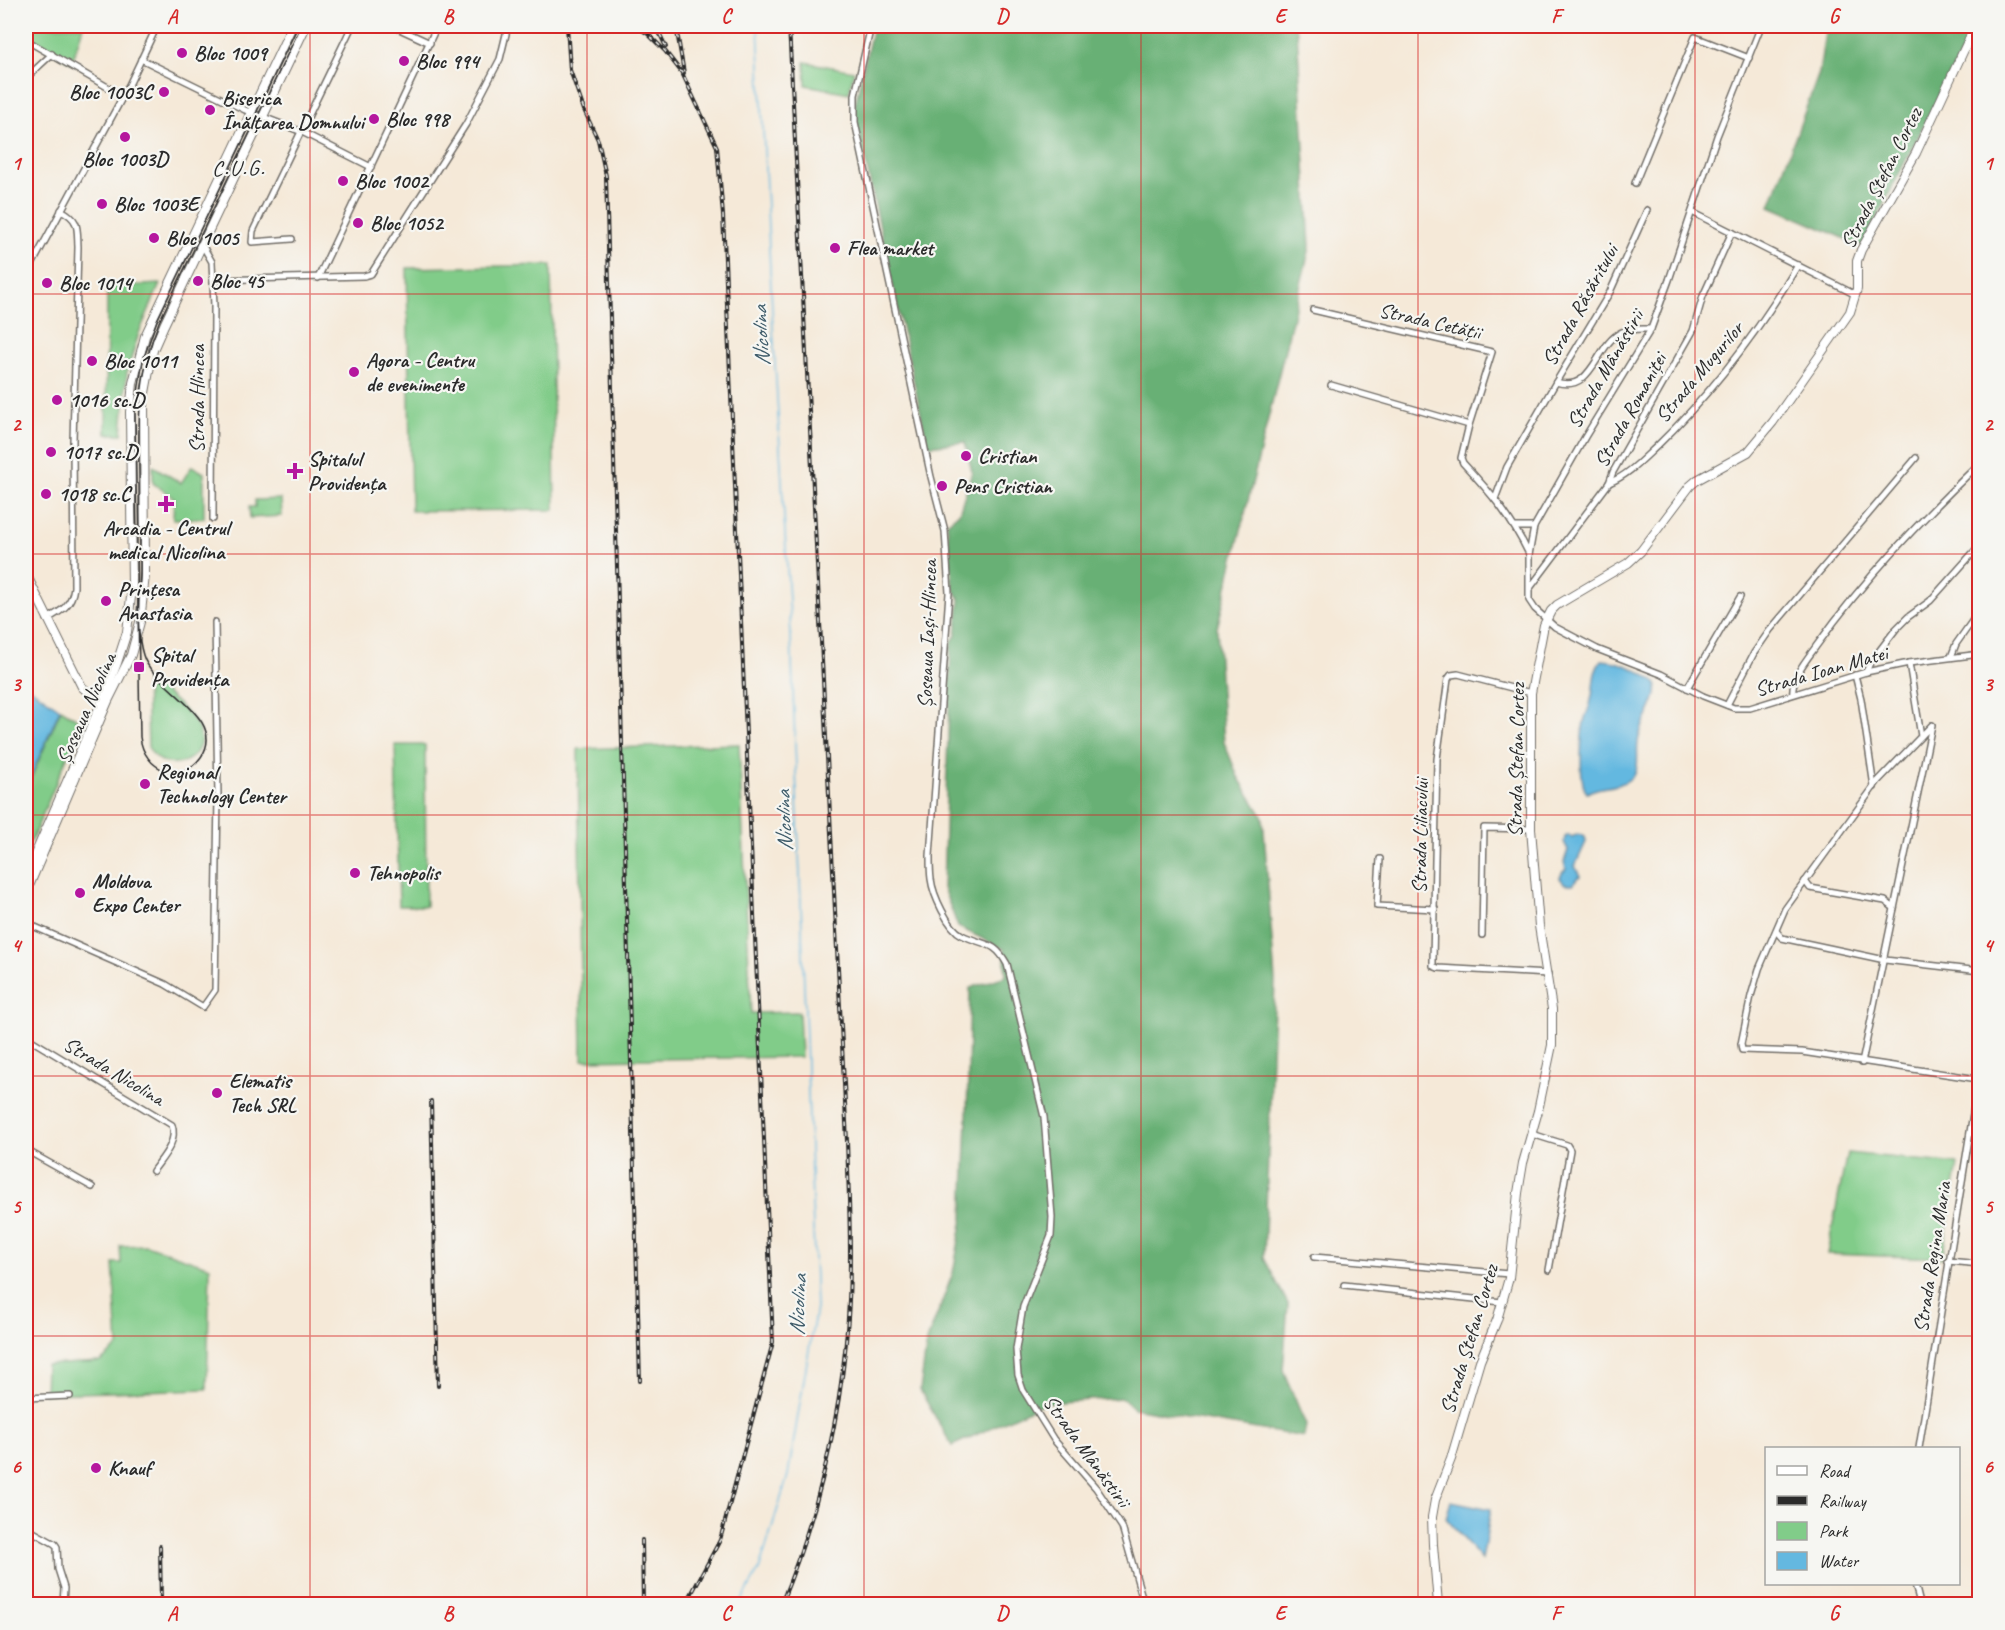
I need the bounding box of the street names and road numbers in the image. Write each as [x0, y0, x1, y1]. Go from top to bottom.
street label: Strada Ștefan Cortez [1834, 102, 1928, 253]
street label: Strada Răsăritului [1536, 237, 1625, 370]
street label: Strada Cetății [1377, 297, 1486, 346]
street label: Strada Mânăstirii [1561, 302, 1651, 433]
street label: Strada Mugurilor [1649, 314, 1750, 428]
street label: Strada Hlincea [184, 343, 210, 453]
street label: Strada Romaniței [1588, 346, 1674, 472]
street label: Șoseaua Iași-Hlincea [911, 557, 943, 709]
street label: Strada Ioan Matei [1752, 639, 1893, 702]
street label: Șoseaua Nicolina [50, 646, 123, 767]
street label: Strada Ștefan Cortez [1502, 681, 1530, 837]
street label: Strada Liliacului [1406, 775, 1434, 894]
street label: Strada Nicolina [59, 1031, 171, 1112]
street label: Strada Regina Maria [1907, 1178, 1957, 1334]
street label: Strada Ștefan Cortez [1434, 1260, 1504, 1417]
street label: Strada Mânăstirii [1038, 1390, 1138, 1515]

